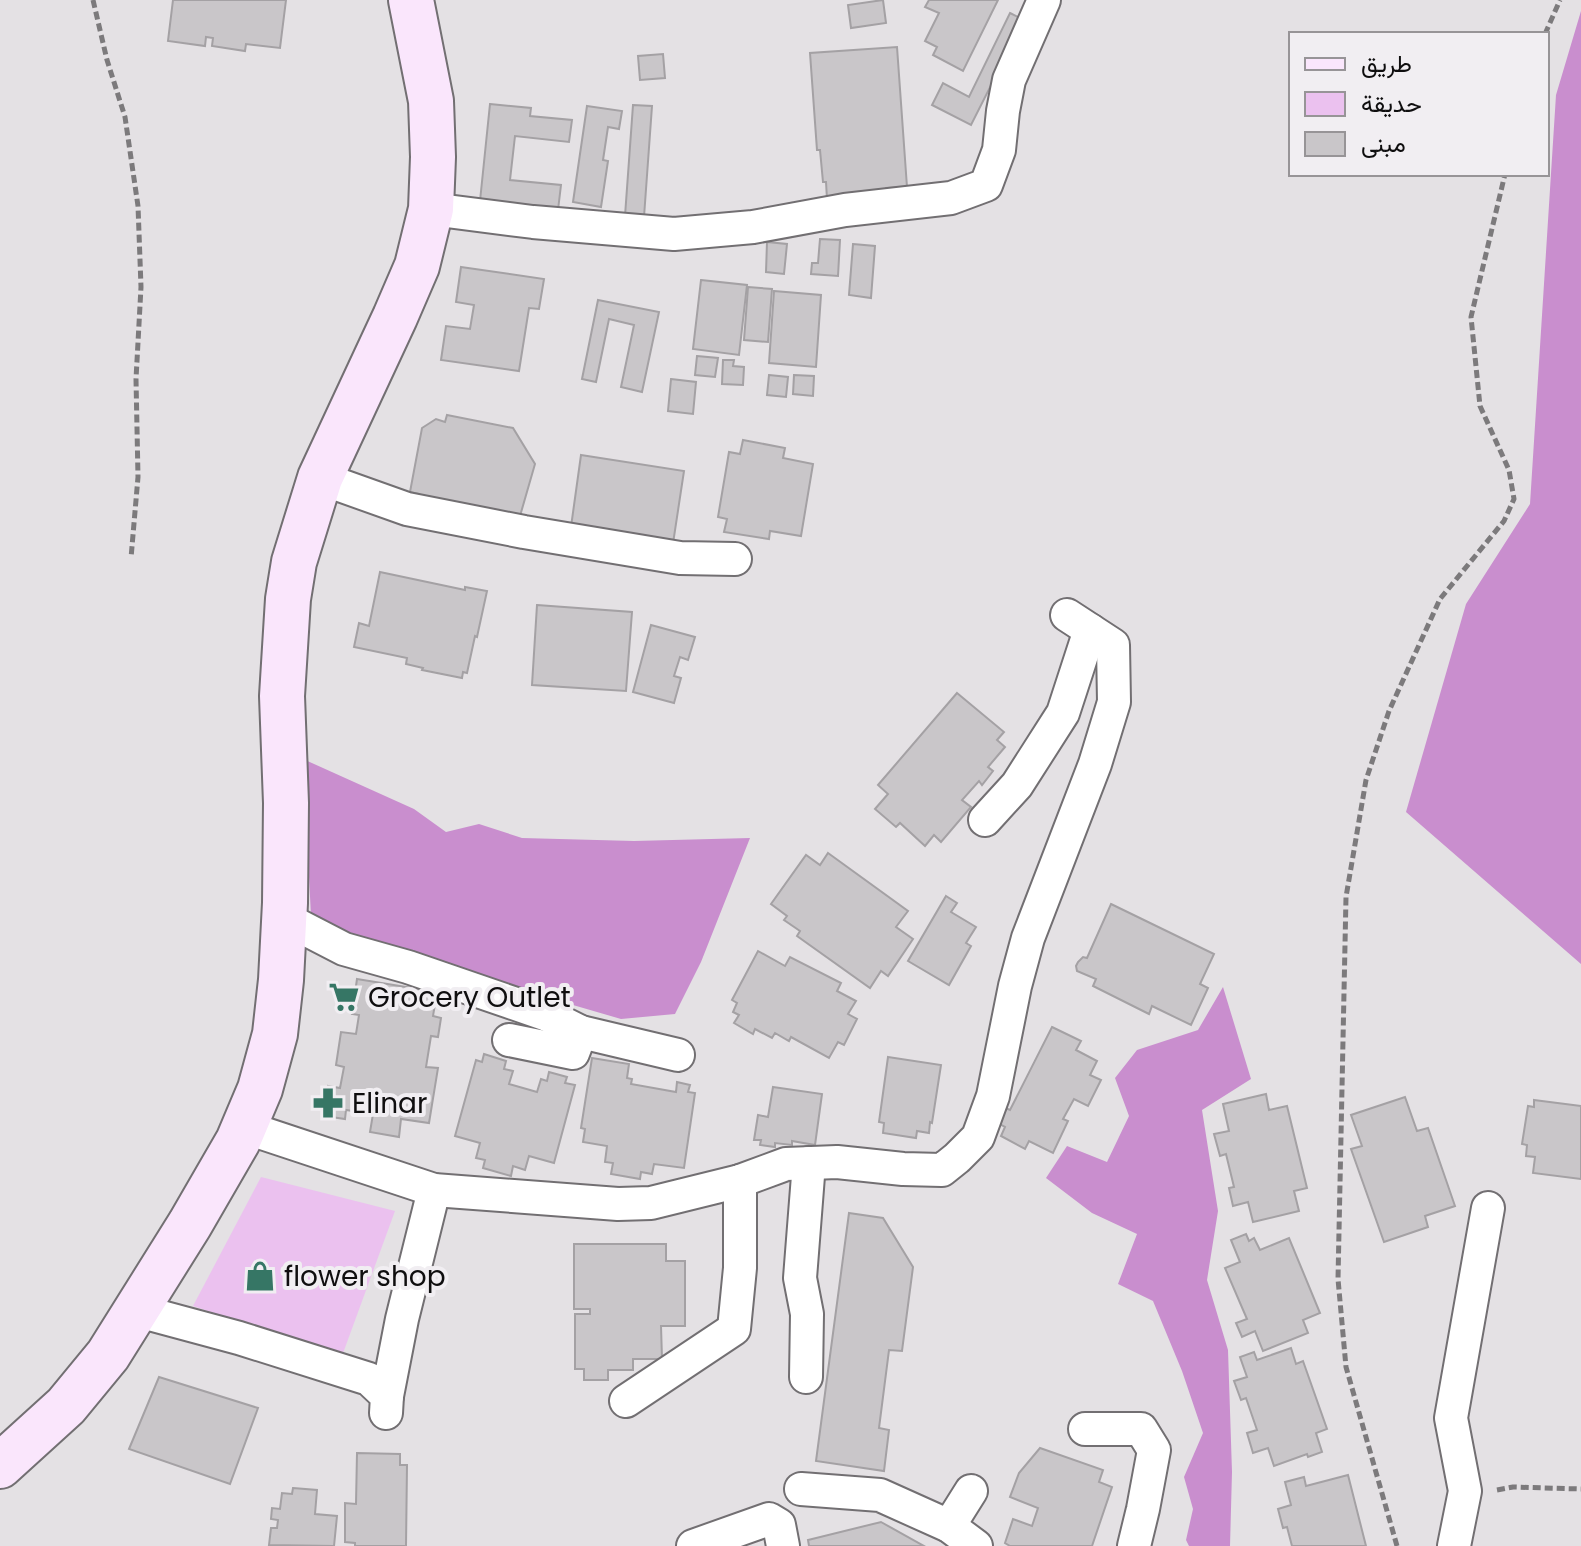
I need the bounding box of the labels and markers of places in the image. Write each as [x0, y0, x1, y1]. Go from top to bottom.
place label: Grocery Outlet [368, 978, 571, 1017]
supermarket icon: Grocery Outlet [327, 980, 361, 1014]
place label: Elinar [352, 1084, 427, 1123]
pharmacy icon: Elinar [311, 1086, 345, 1120]
place label: flower shop [284, 1257, 446, 1296]
shop icon: flower shop [243, 1259, 277, 1293]

